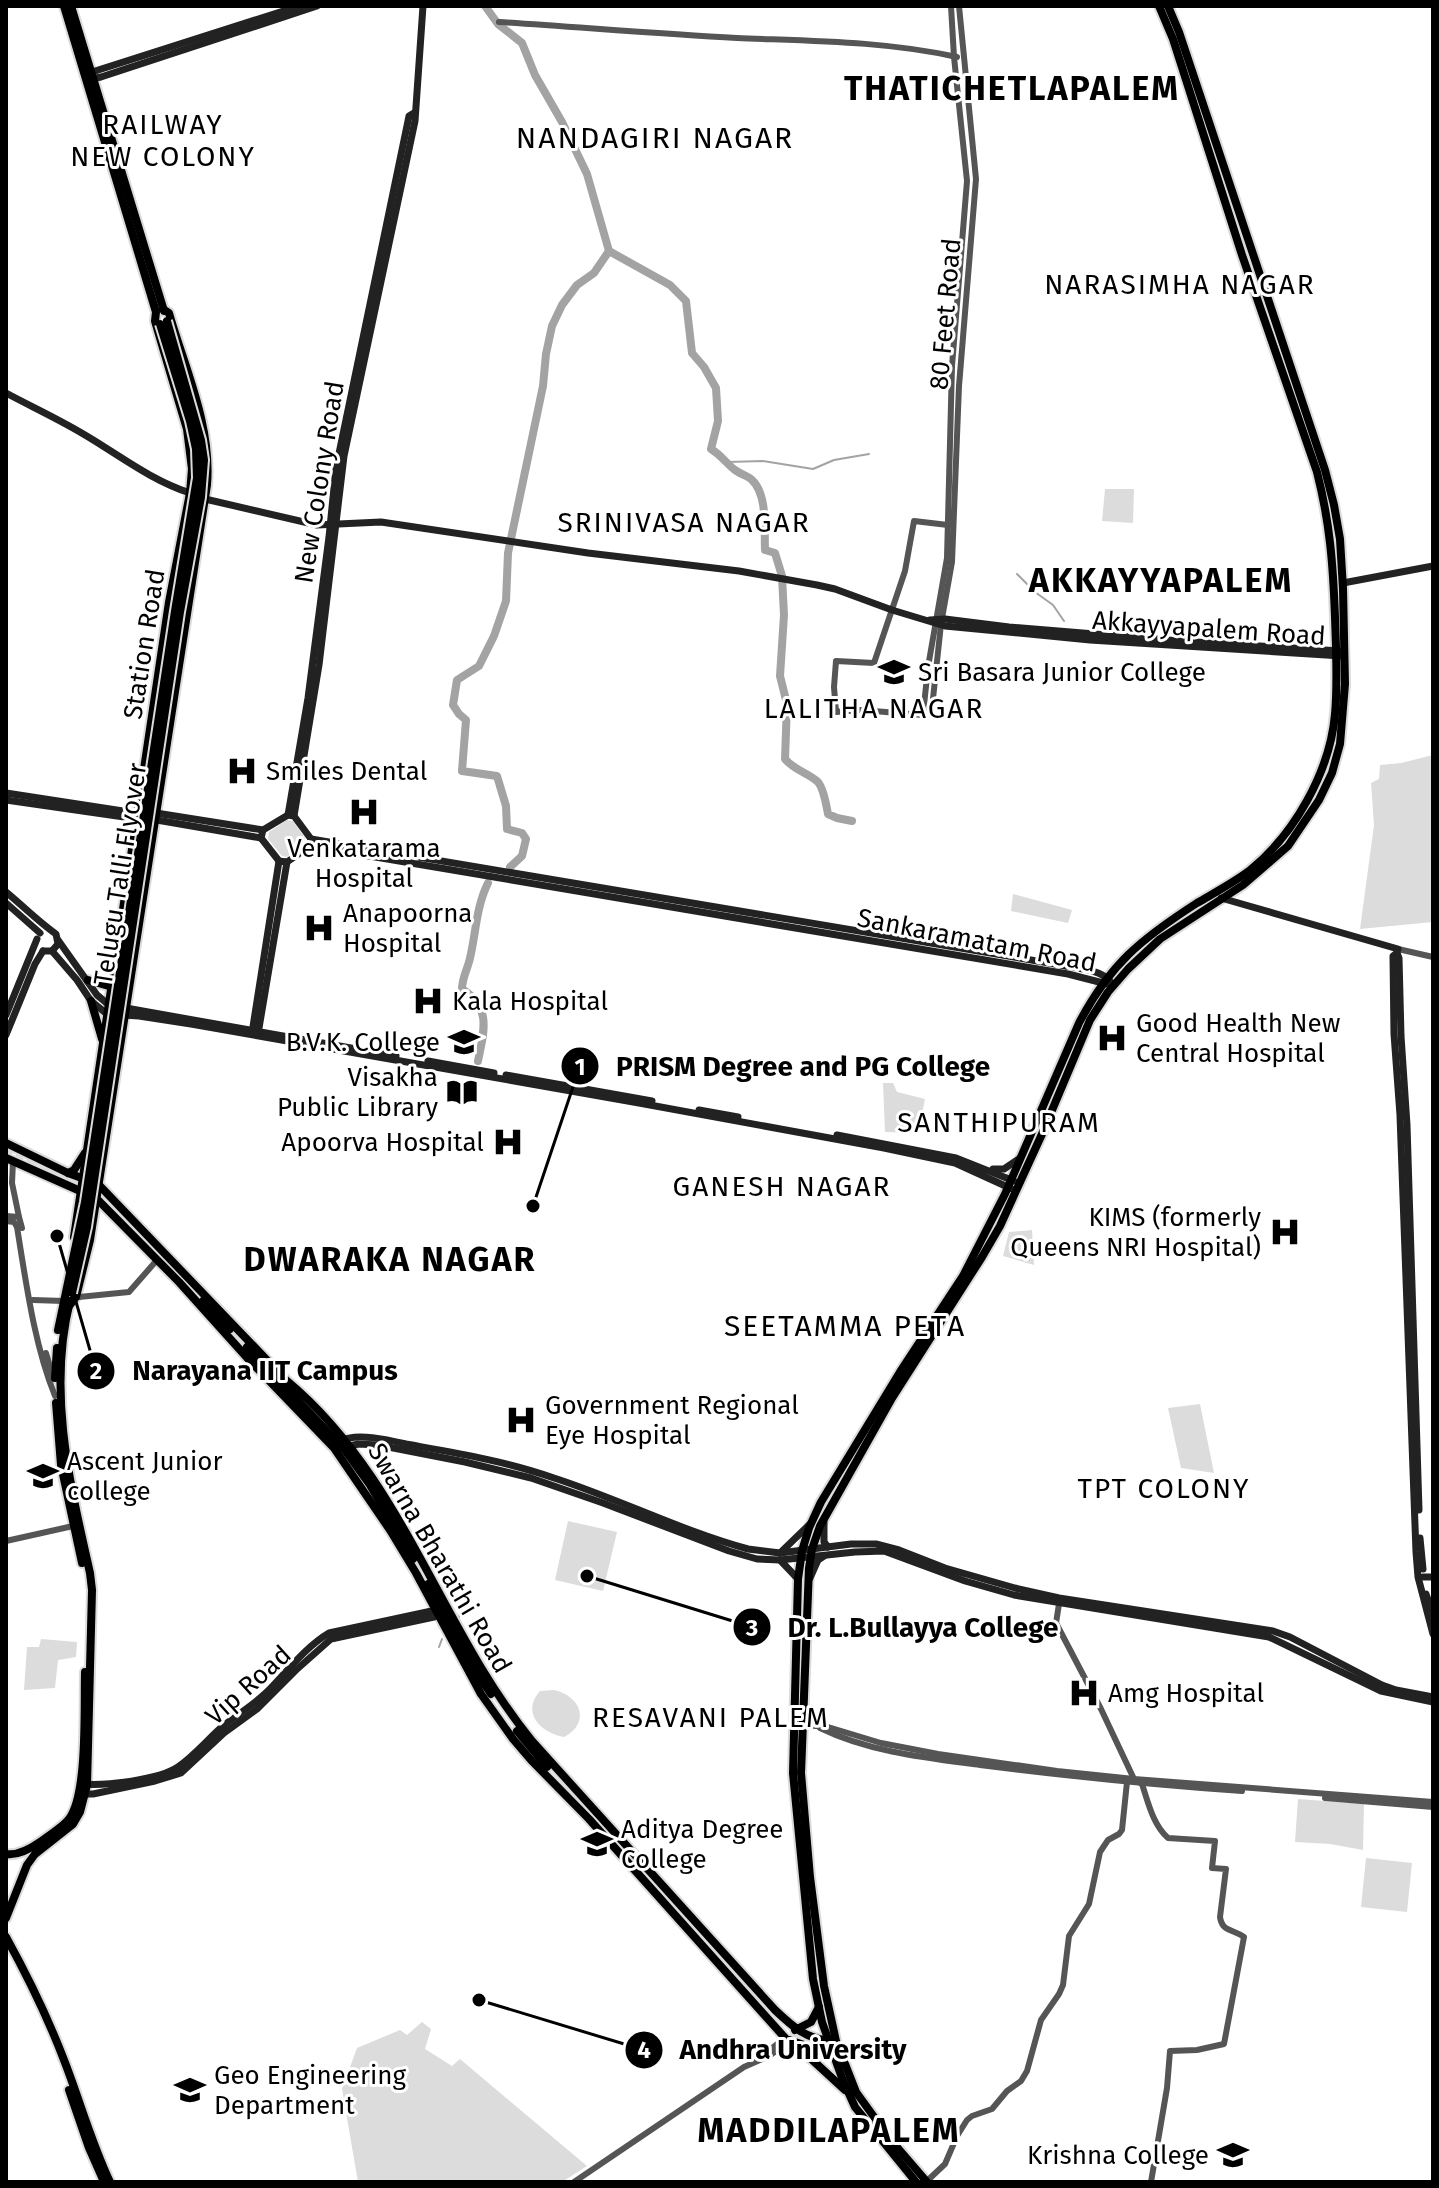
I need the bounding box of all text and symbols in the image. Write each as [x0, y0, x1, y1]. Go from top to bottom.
district label: THATICHETLAPALEM [844, 68, 1180, 109]
district label: RAILWAY NEW COLONY [70, 108, 256, 173]
district label: NANDAGIRI NAGAR [516, 120, 794, 156]
street label: 80 Feet Road [923, 237, 968, 391]
district label: NARASIMHA NAGAR [1044, 268, 1316, 301]
street label: New Colony Road [288, 379, 351, 585]
district label: SRINIVASA NAGAR [557, 506, 811, 539]
district label: AKKAYYAPALEM [1028, 560, 1293, 601]
street label: Station Road [117, 567, 172, 721]
street label: Akkayyapalem Road [1091, 605, 1327, 652]
school or university icon: Sri Basara Junior College [877, 655, 911, 689]
place label: Sri Basara Junior College [918, 657, 1206, 688]
district label: LALITHA NAGAR [764, 692, 984, 725]
hospital icon: Smiles Dental [225, 754, 259, 788]
place label: Smiles Dental [266, 756, 428, 787]
street label: Telugu Talli Flyover [88, 761, 153, 987]
hospital icon: Venkatarama Hospital [347, 795, 381, 829]
place label: Venkatarama Hospital [287, 833, 441, 894]
place label: Anapoorna Hospital [343, 898, 473, 959]
street label: Sankaramatam Road [855, 902, 1099, 979]
hospital icon: Anapoorna Hospital [302, 911, 336, 945]
hospital icon: Kala Hospital [411, 984, 445, 1018]
place label: Kala Hospital [452, 986, 608, 1017]
place label: Good Health New Central Hospital [1136, 1008, 1341, 1069]
hospital icon: Good Health New Central Hospital [1095, 1021, 1129, 1055]
school or university icon: B.V.K. College [447, 1025, 481, 1059]
place label: B.V.K. College [286, 1027, 440, 1058]
callout: PRISM Degree and PG College [560, 1040, 1006, 1092]
text: PRISM Degree and PG College [616, 1050, 990, 1083]
text: 1 [574, 1053, 586, 1081]
place label: Visakha Public Library [277, 1062, 438, 1123]
library icon: Visakha Public Library [445, 1075, 479, 1109]
district label: SANTHIPURAM [897, 1106, 1101, 1139]
hospital icon: Apoorva Hospital [491, 1125, 525, 1159]
place label: Apoorva Hospital [281, 1127, 484, 1158]
district label: GANESH NAGAR [673, 1170, 891, 1203]
place label: KIMS (formerly Queens NRI Hospital) [1010, 1202, 1261, 1263]
hospital icon: KIMS (formerly Queens NRI Hospital) [1268, 1215, 1302, 1249]
district label: DWARAKA NAGAR [244, 1239, 536, 1280]
district label: SEETAMMA PETA [724, 1308, 966, 1344]
callout: Narayana IIT Campus [76, 1345, 414, 1397]
text: Narayana IIT Campus [132, 1354, 398, 1387]
text: 2 [90, 1357, 102, 1385]
place label: Government Regional Eye Hospital [545, 1390, 799, 1451]
hospital icon: Government Regional Eye Hospital [504, 1403, 538, 1437]
street label: Swarna Bharathi Road [361, 1438, 518, 1679]
place label: Ascent Junior college [67, 1446, 222, 1507]
school or university icon: Ascent Junior college [26, 1459, 60, 1493]
district label: TPT COLONY [1077, 1472, 1251, 1505]
callout: Dr. L.Bullayya College [732, 1601, 1075, 1653]
text: Dr. L.Bullayya College [788, 1611, 1058, 1644]
text: 3 [745, 1614, 758, 1642]
street label: Vip Road [199, 1639, 297, 1732]
hospital icon: Amg Hospital [1067, 1676, 1101, 1710]
place label: Amg Hospital [1108, 1678, 1264, 1709]
district label: RESAVANI PALEM [592, 1701, 830, 1734]
place label: Aditya Degree College [621, 1814, 783, 1875]
school or university icon: Aditya Degree College [580, 1827, 614, 1861]
callout: Andhra University [624, 2024, 923, 2076]
text: Andhra University [678, 2033, 907, 2066]
text: 4 [637, 2036, 651, 2064]
place label: Geo Engineering Department [214, 2060, 407, 2121]
school or university icon: Geo Engineering Department [173, 2073, 207, 2107]
district label: MADDILAPALEM [698, 2110, 961, 2151]
school or university icon: Krishna College [1216, 2138, 1250, 2172]
place label: Krishna College [1027, 2140, 1209, 2171]

